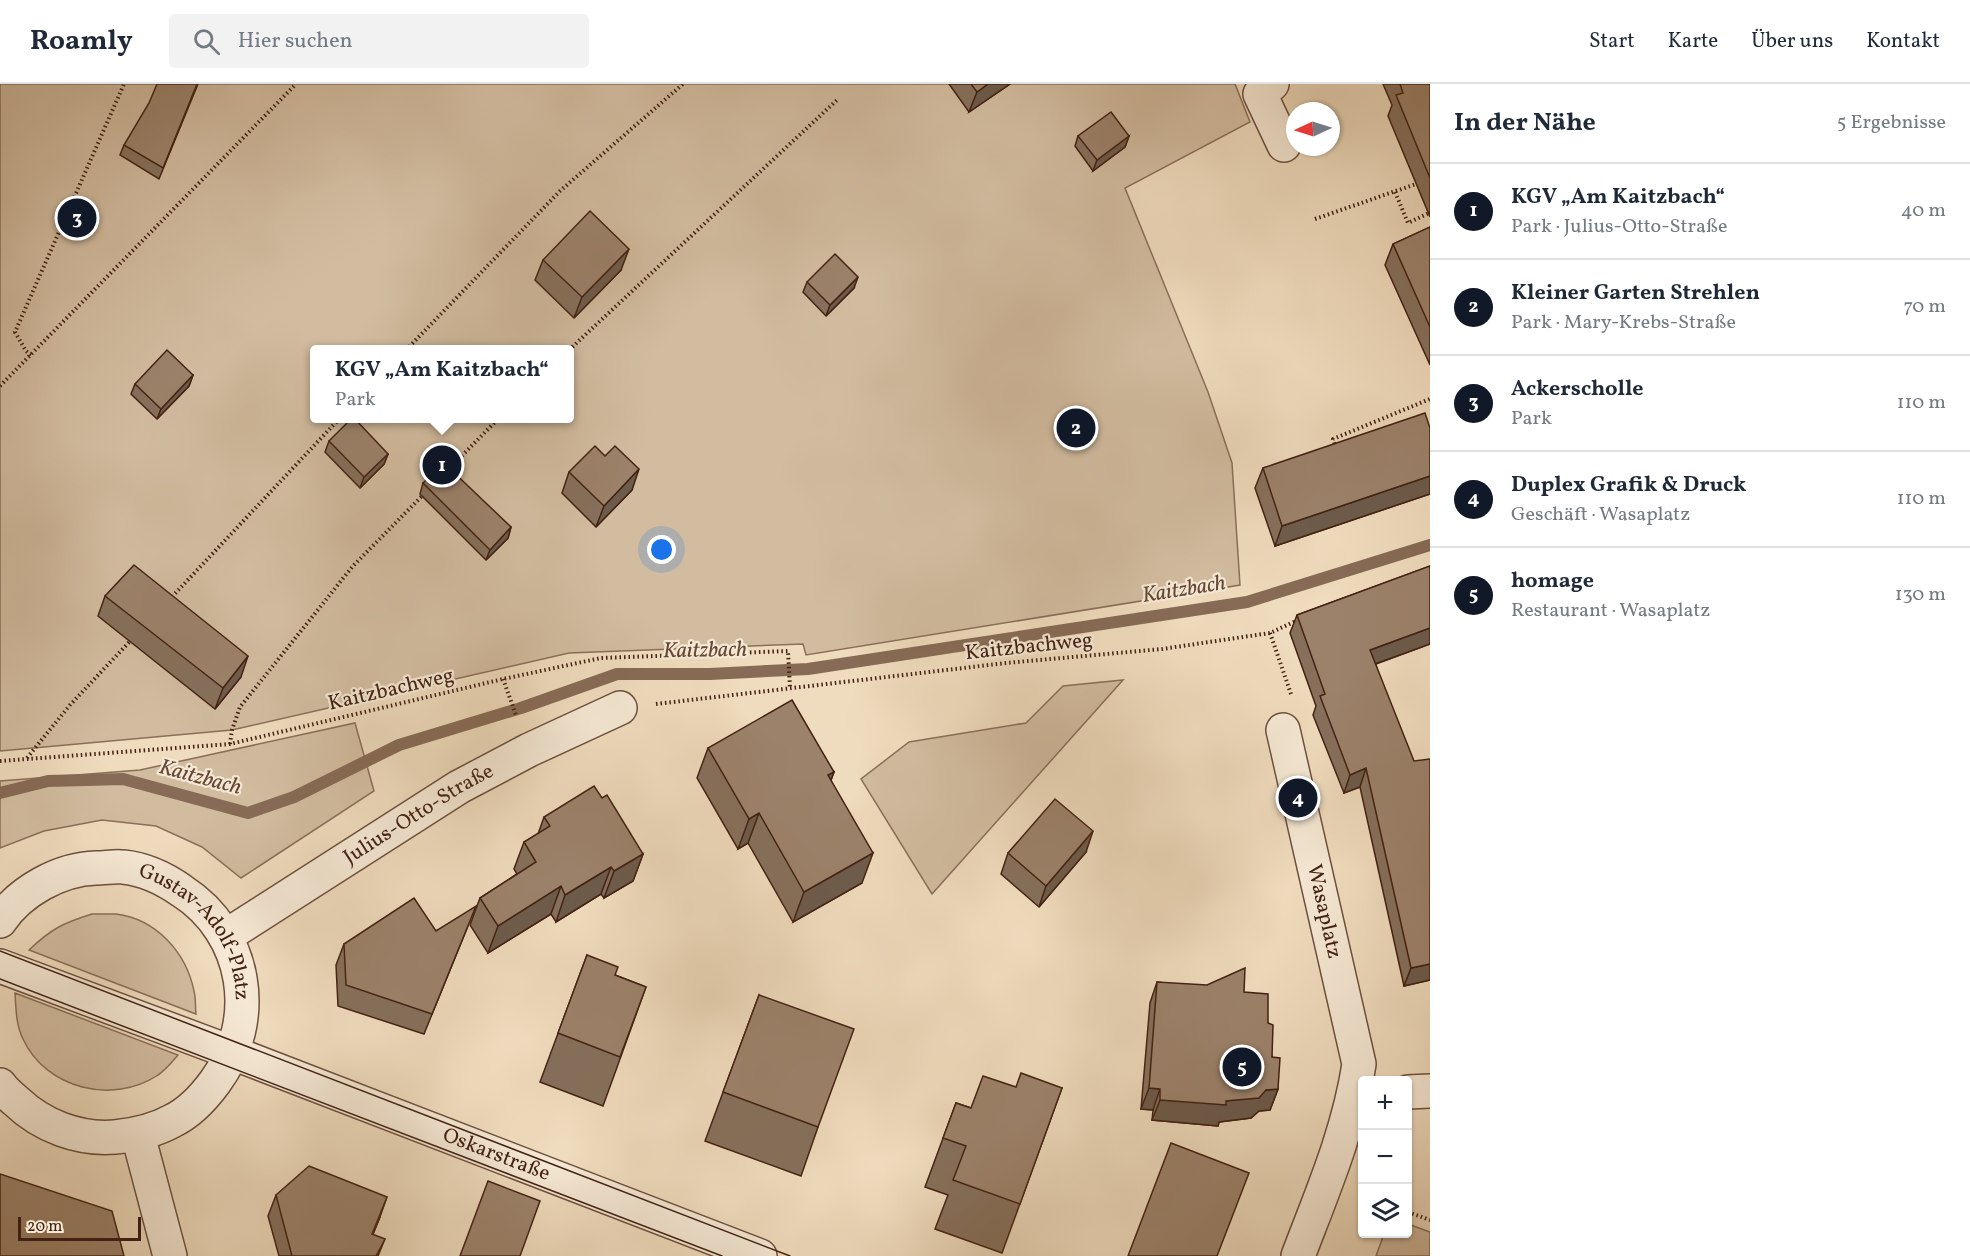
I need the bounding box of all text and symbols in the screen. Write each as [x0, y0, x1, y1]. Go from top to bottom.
search box [169, 14, 589, 68]
text: Roamly [30, 22, 133, 61]
icon: search [190, 25, 223, 58]
text: Hier suchen [238, 26, 353, 57]
text: Start [1589, 27, 1635, 56]
text: Karte [1668, 27, 1718, 56]
text: Über uns [1751, 27, 1833, 56]
text: Kontakt [1866, 27, 1940, 56]
north arrow [1286, 102, 1340, 156]
text: In der Nähe [1454, 105, 1596, 141]
text: 5 Ergebnisse [1837, 109, 1946, 137]
text: KGV „Am Kaitzbach“ [1511, 182, 1725, 213]
pin: 3 [58, 196, 97, 240]
text: 1 [1469, 197, 1478, 225]
text: 40 m [1901, 197, 1946, 225]
text: Park · Julius-Otto-Straße [1511, 213, 1727, 241]
text: Kleiner Garten Strehlen [1511, 278, 1760, 309]
text: 2 [1468, 293, 1479, 321]
text: 70 m [1903, 293, 1946, 321]
text: Park · Mary-Krebs-Straße [1511, 309, 1736, 337]
popup [310, 345, 574, 423]
text: KGV „Am Kaitzbach“ [335, 355, 549, 386]
text: Ackerscholle [1511, 374, 1644, 405]
text: Park [335, 386, 376, 414]
text: 3 [1468, 389, 1479, 417]
text: 110 m [1897, 389, 1946, 417]
text: Park [1511, 405, 1552, 433]
pin: 2 [1056, 406, 1096, 450]
pin: 1 [422, 442, 462, 488]
text: Duplex Grafik & Druck [1511, 470, 1746, 501]
text: 4 [1467, 485, 1480, 513]
text: 110 m [1897, 485, 1946, 513]
text: Geschäft · Wasaplatz [1511, 501, 1690, 529]
your location [647, 535, 676, 564]
text: homage [1511, 566, 1594, 597]
water label: Kaitzbach [1140, 568, 1228, 612]
text: 5 [1469, 581, 1478, 609]
text: 130 m [1895, 581, 1946, 609]
text: Restaurant · Wasaplatz [1511, 597, 1710, 625]
street label: Kaitzbachweg [964, 626, 1094, 668]
water label: Kaitzbach [663, 635, 747, 667]
street label: Kaitzbachweg [325, 661, 457, 719]
water label: Kaitzbach [155, 752, 245, 804]
street label: Julius-Otto-Straße [338, 757, 499, 872]
pin: 4 [1278, 776, 1318, 820]
street label: Gustav-Adolf-Platz [135, 856, 257, 1001]
street label: Wasaplatz [1300, 861, 1349, 961]
pin: 5 [1222, 1044, 1262, 1090]
map controls [1358, 1076, 1412, 1238]
button: + [1358, 1076, 1412, 1130]
street label: Oskarstraße [438, 1121, 555, 1188]
button: − [1358, 1130, 1412, 1184]
button: layers [1358, 1184, 1412, 1238]
scale bar [18, 1214, 141, 1242]
text: 20 m [27, 1216, 62, 1238]

